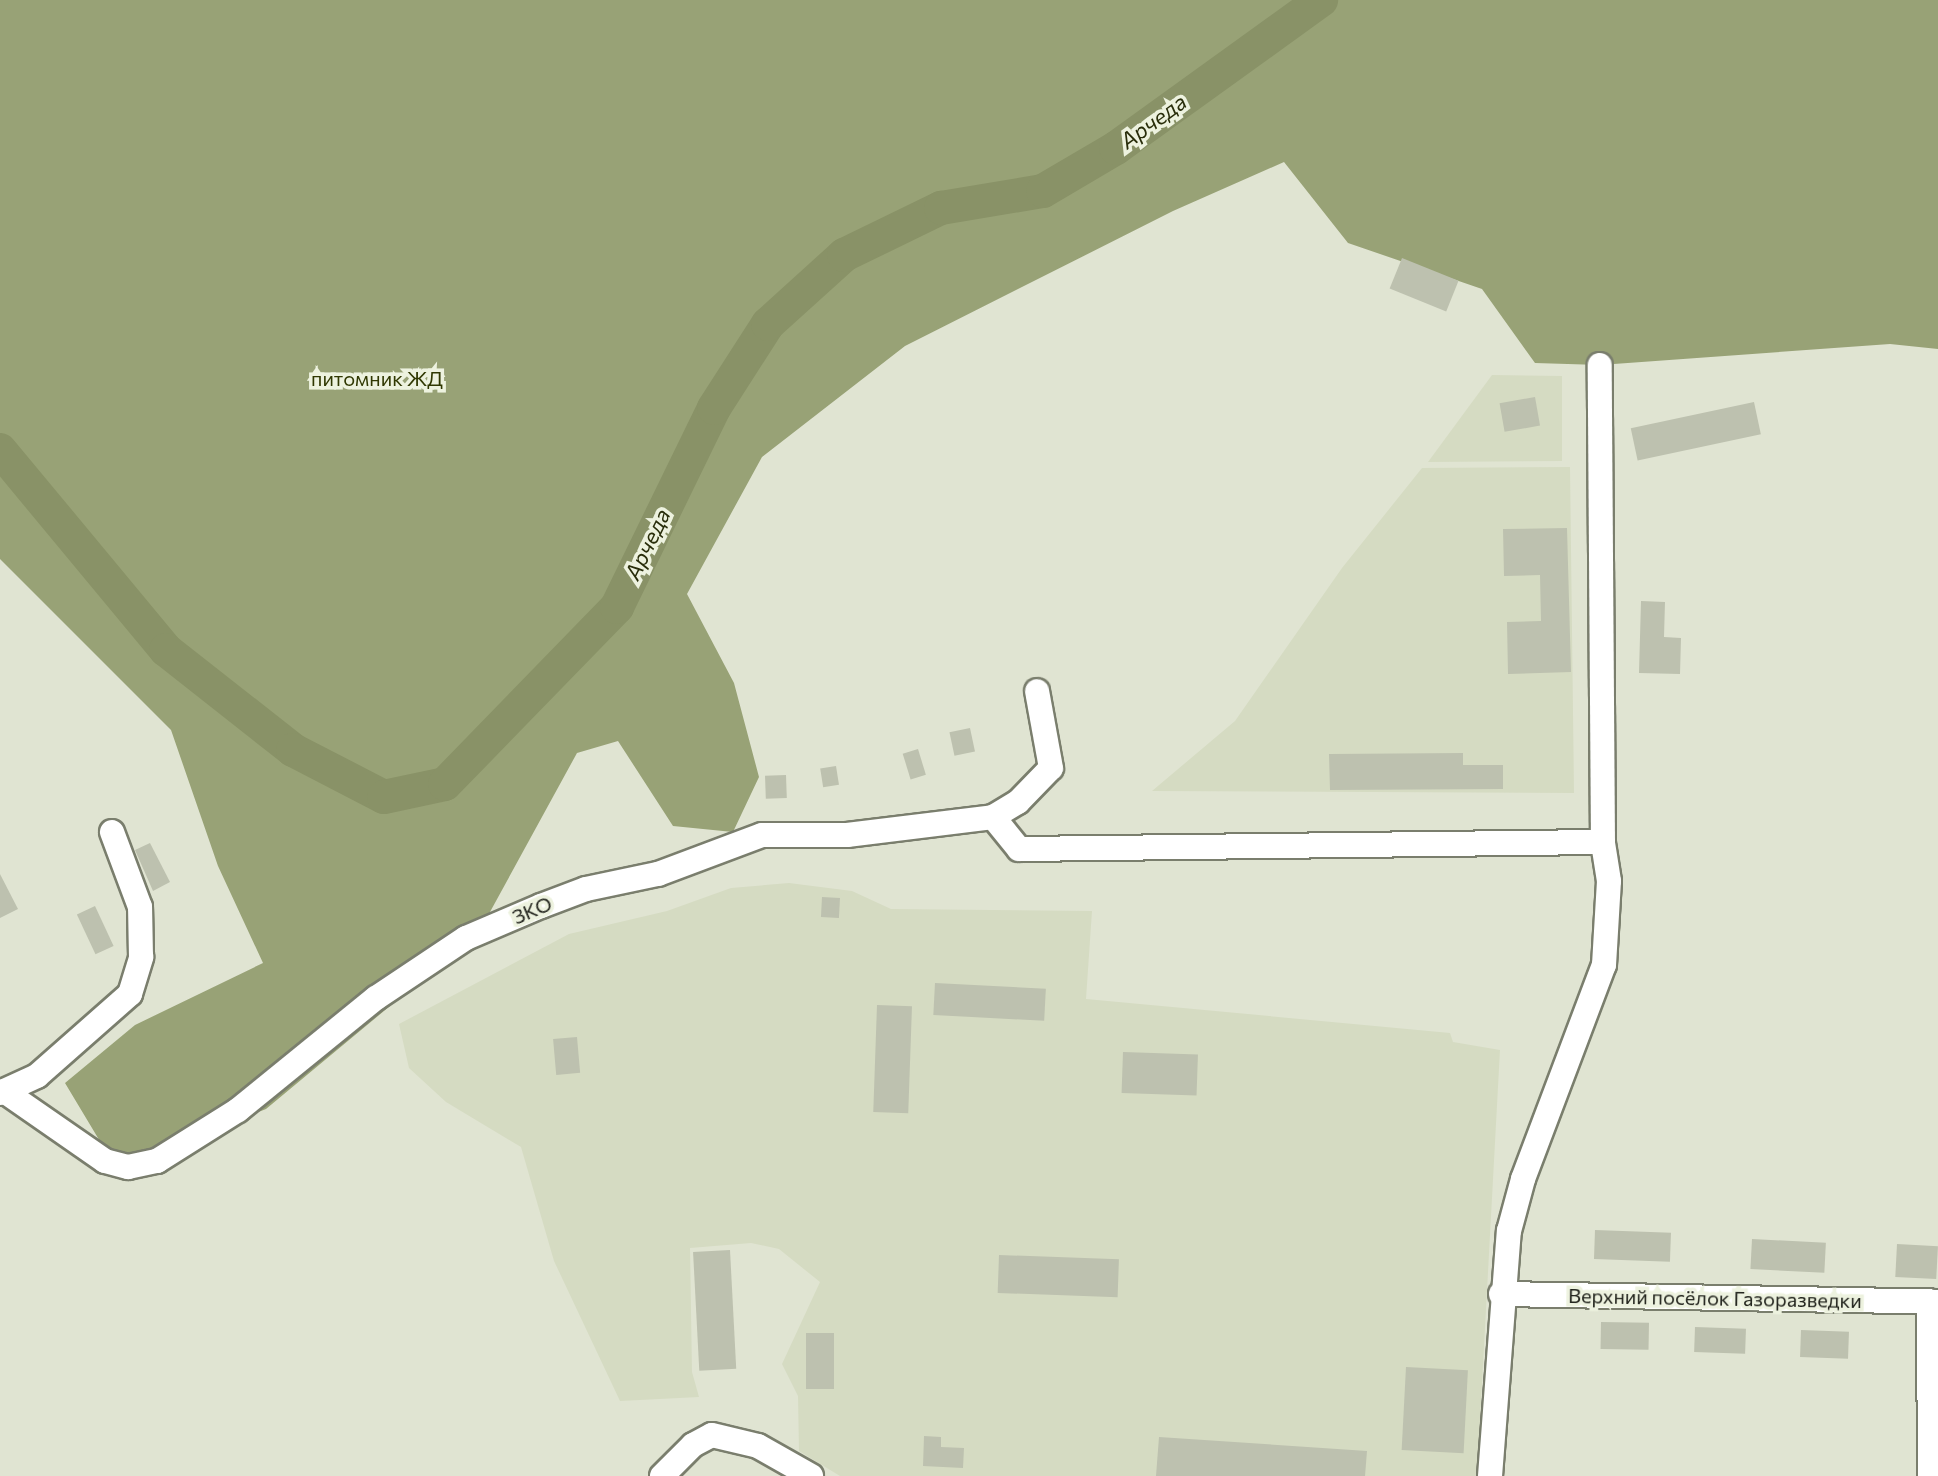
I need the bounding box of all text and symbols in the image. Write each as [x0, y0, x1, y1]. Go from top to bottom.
water label: Арчеда [1115, 88, 1191, 154]
park label: питомник ЖД [311, 366, 443, 390]
water label: Арчеда [619, 504, 675, 584]
street label: ЗКО [509, 891, 555, 929]
street label: Верхний посёлок Газоразведки [1568, 1283, 1862, 1313]

